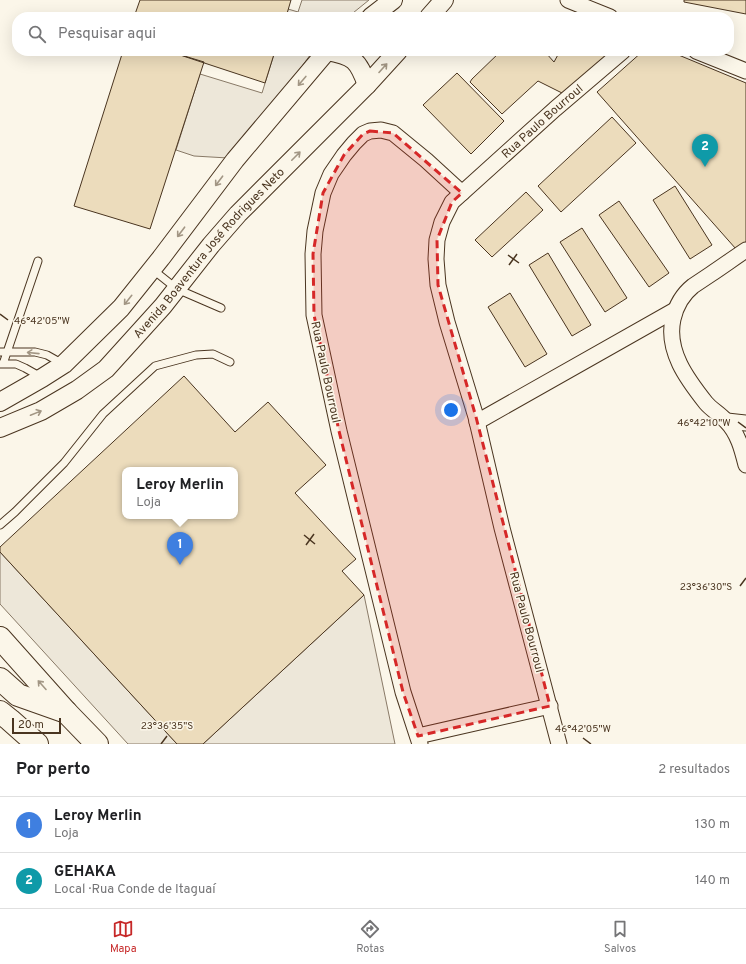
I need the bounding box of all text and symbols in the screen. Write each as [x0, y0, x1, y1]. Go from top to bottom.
search box [12, 12, 734, 56]
icon: search [26, 23, 48, 45]
text: Pesquisar aqui [58, 25, 156, 44]
one-way arrow [378, 63, 387, 73]
one-way arrow [297, 76, 306, 87]
street label: Rua Paulo Bourroul [499, 81, 587, 162]
pin: 2 [692, 134, 718, 167]
one-way arrow [291, 151, 301, 161]
street label: Avenida Boaventura José Rodrigues Neto [130, 165, 289, 342]
one-way arrow [215, 176, 223, 187]
one-way arrow [177, 226, 185, 237]
one-way arrow [123, 294, 132, 305]
text: 46°42'05"W [14, 315, 70, 328]
street label: Rua Paulo Bourroul [306, 320, 344, 425]
one-way arrow [27, 349, 40, 356]
your location [441, 400, 461, 420]
one-way arrow [29, 409, 41, 416]
text: 46°42'10"W [677, 417, 731, 430]
popup [122, 467, 238, 519]
text: Leroy Merlin [136, 476, 224, 495]
text: Loja [136, 495, 161, 511]
pin: 1 [167, 532, 193, 565]
street label: Rua Paulo Bourroul [505, 570, 547, 675]
text: 23°36'30"S [680, 581, 732, 594]
one-way arrow [37, 679, 46, 690]
scale bar [12, 716, 61, 735]
text: 20 m [18, 718, 44, 732]
text: 23°36'35"S [141, 720, 193, 733]
text: 46°42'05"W [555, 723, 611, 736]
text: Por perto [16, 759, 90, 781]
text: 2 resultados [658, 762, 730, 778]
text: Leroy Merlin [54, 807, 142, 826]
text: 1 [26, 817, 32, 833]
text: 130 m [695, 817, 730, 833]
text: Loja [54, 826, 79, 842]
text: GEHAKA [54, 863, 116, 882]
text: 2 [25, 873, 33, 889]
text: 140 m [695, 873, 730, 889]
text: Local · Rua Conde de Itaguaí [54, 882, 215, 898]
tab: Mapa [110, 918, 136, 956]
tab: Rotas [356, 918, 384, 956]
tab: Salvos [604, 918, 636, 956]

